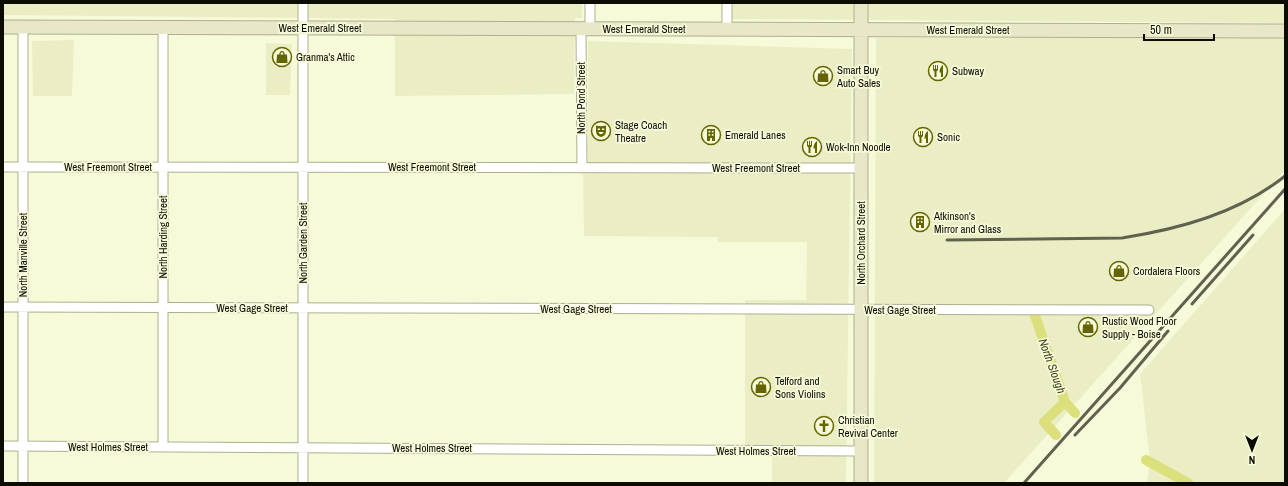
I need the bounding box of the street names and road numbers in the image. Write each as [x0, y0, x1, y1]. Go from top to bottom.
street label: West Emerald Street [278, 21, 362, 35]
street label: West Emerald Street [602, 22, 686, 36]
street label: West Emerald Street [926, 23, 1010, 37]
street label: North Pond Street [574, 61, 588, 134]
street label: West Freemont Street [64, 160, 153, 174]
street label: West Freemont Street [388, 160, 477, 174]
street label: West Freemont Street [712, 161, 801, 175]
street label: North Harding Street [156, 195, 170, 279]
street label: North Orchard Street [854, 201, 868, 285]
street label: North Garden Street [296, 202, 310, 284]
street label: North Manville Street [16, 212, 30, 297]
street label: West Gage Street [216, 301, 288, 315]
street label: West Gage Street [540, 302, 612, 316]
street label: West Gage Street [864, 303, 936, 317]
street label: West Holmes Street [68, 440, 149, 454]
street label: West Holmes Street [392, 441, 473, 455]
street label: West Holmes Street [716, 444, 797, 458]

